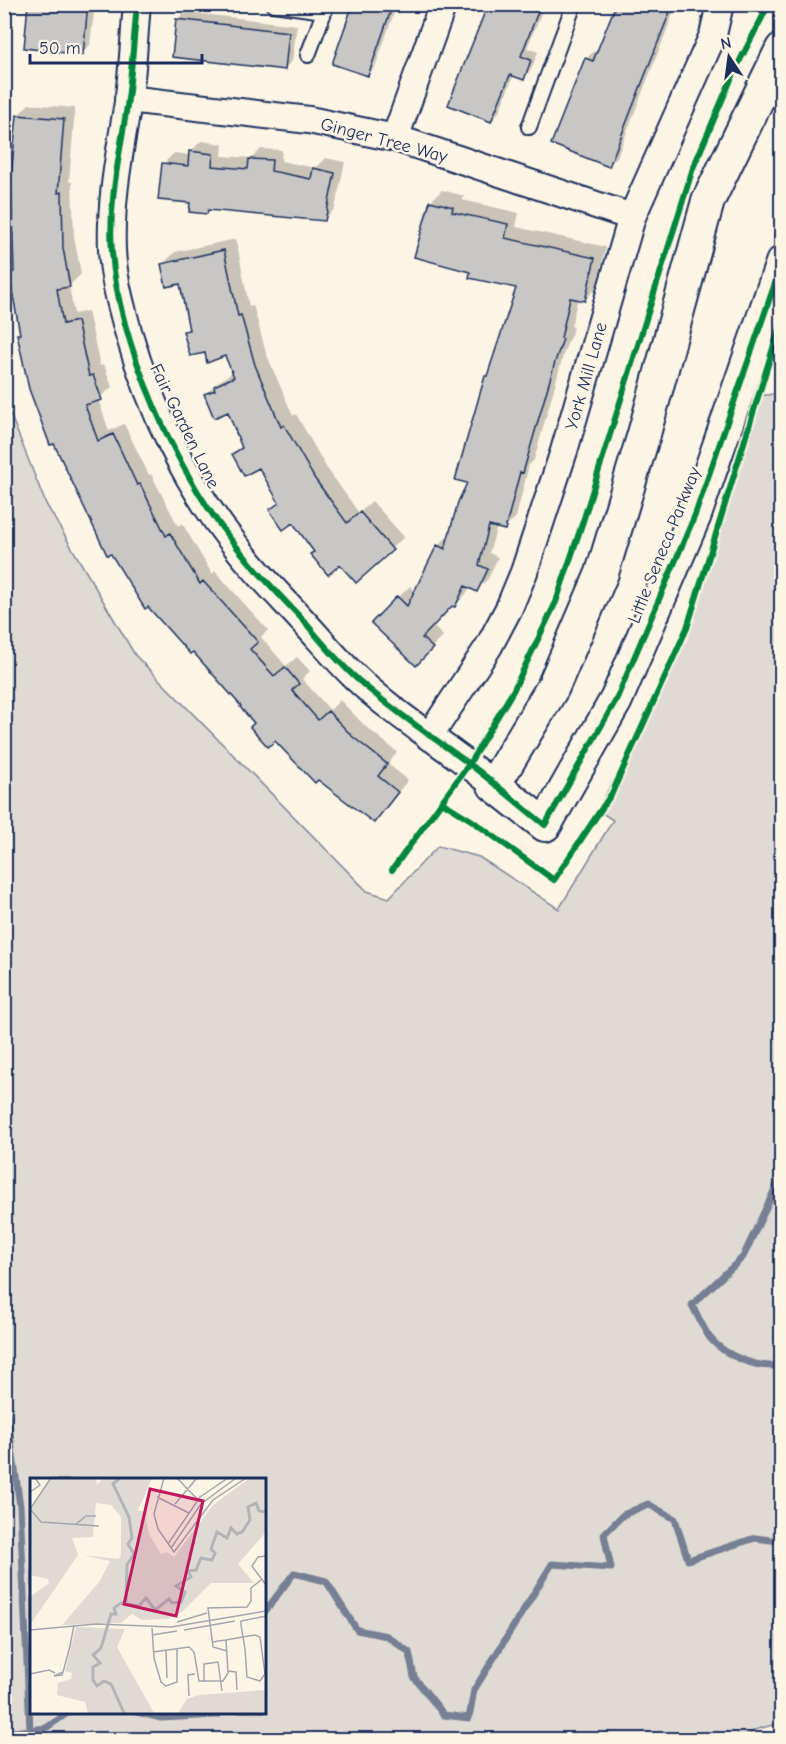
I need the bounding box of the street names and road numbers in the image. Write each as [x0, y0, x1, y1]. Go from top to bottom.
street label: Ginger Tree Way [318, 113, 451, 168]
street label: York Mill Lane [561, 320, 612, 432]
street label: Fair Garden Lane [145, 360, 224, 492]
street label: Little Seneca Parkway [624, 463, 706, 626]

